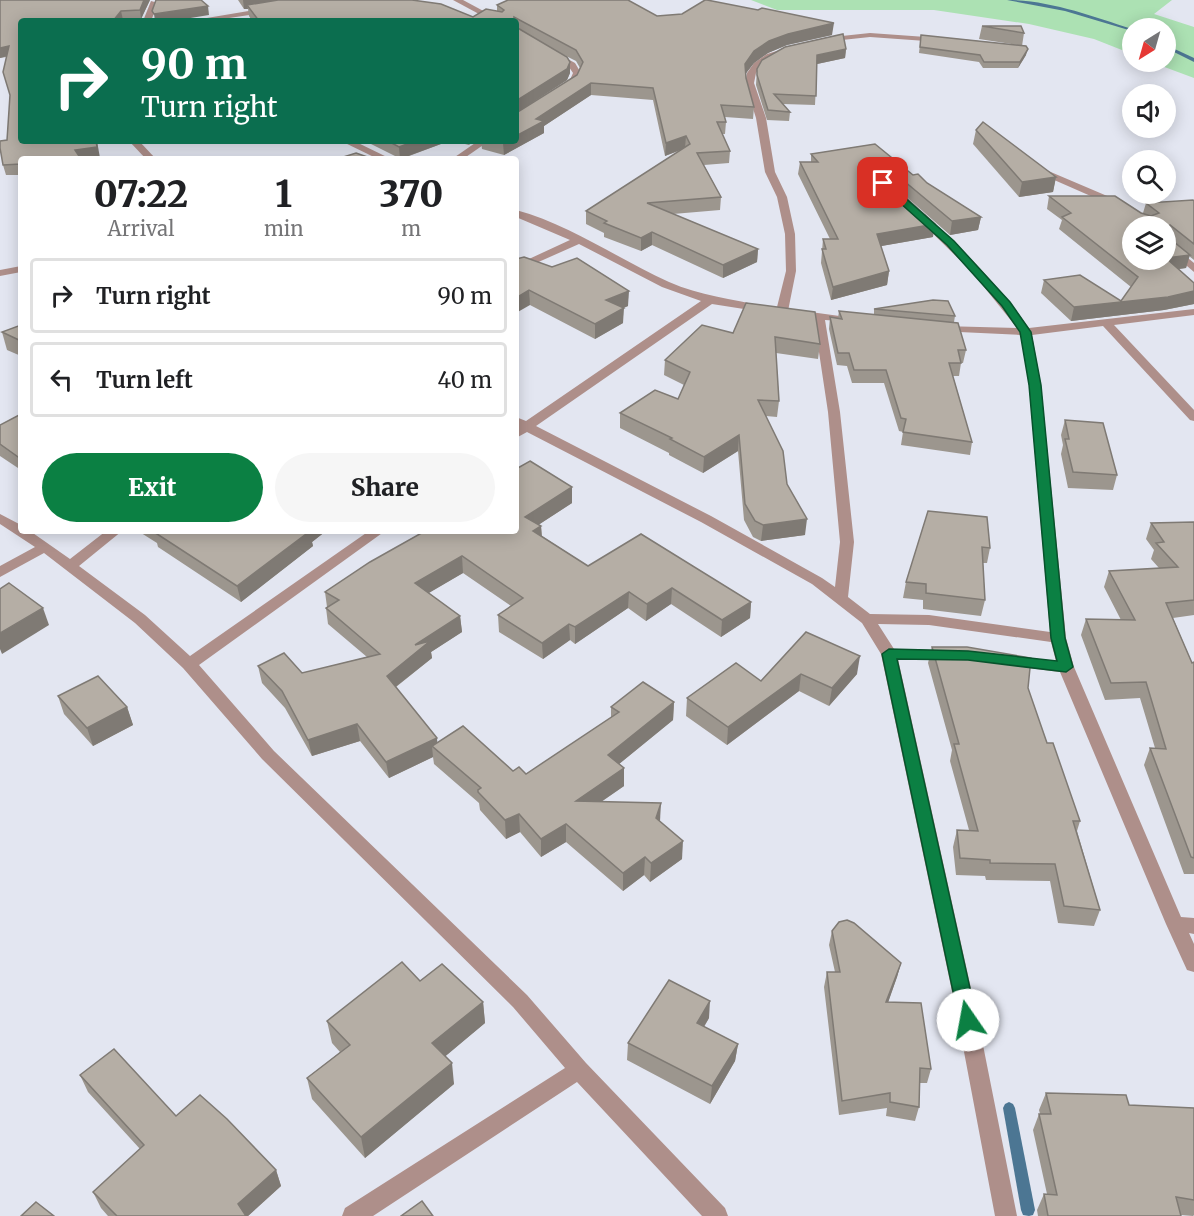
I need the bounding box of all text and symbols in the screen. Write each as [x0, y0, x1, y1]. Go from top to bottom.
north arrow [1122, 18, 1176, 72]
map controls [1122, 18, 1176, 270]
text: 90 m [141, 38, 247, 90]
icon: right [42, 42, 120, 120]
button: sound [1122, 84, 1176, 138]
text: Turn right [141, 90, 278, 124]
button: search [1122, 150, 1176, 204]
pin [857, 157, 908, 208]
icon: arrive [866, 166, 899, 199]
text: 07:22 [94, 172, 188, 217]
text: 1 [275, 172, 292, 217]
text: 370 [379, 172, 443, 217]
text: Arrival [108, 216, 174, 241]
text: min [264, 216, 303, 241]
text: m [401, 216, 421, 241]
button: layers [1122, 216, 1176, 270]
icon: right [45, 279, 78, 312]
text: Turn right [96, 282, 210, 310]
text: 90 m [437, 282, 492, 310]
icon: left [45, 363, 78, 396]
text: Turn left [96, 366, 193, 394]
text: 40 m [437, 366, 492, 394]
button: Exit [42, 453, 263, 522]
button: Share [275, 453, 495, 522]
position arrow [936, 988, 1000, 1052]

